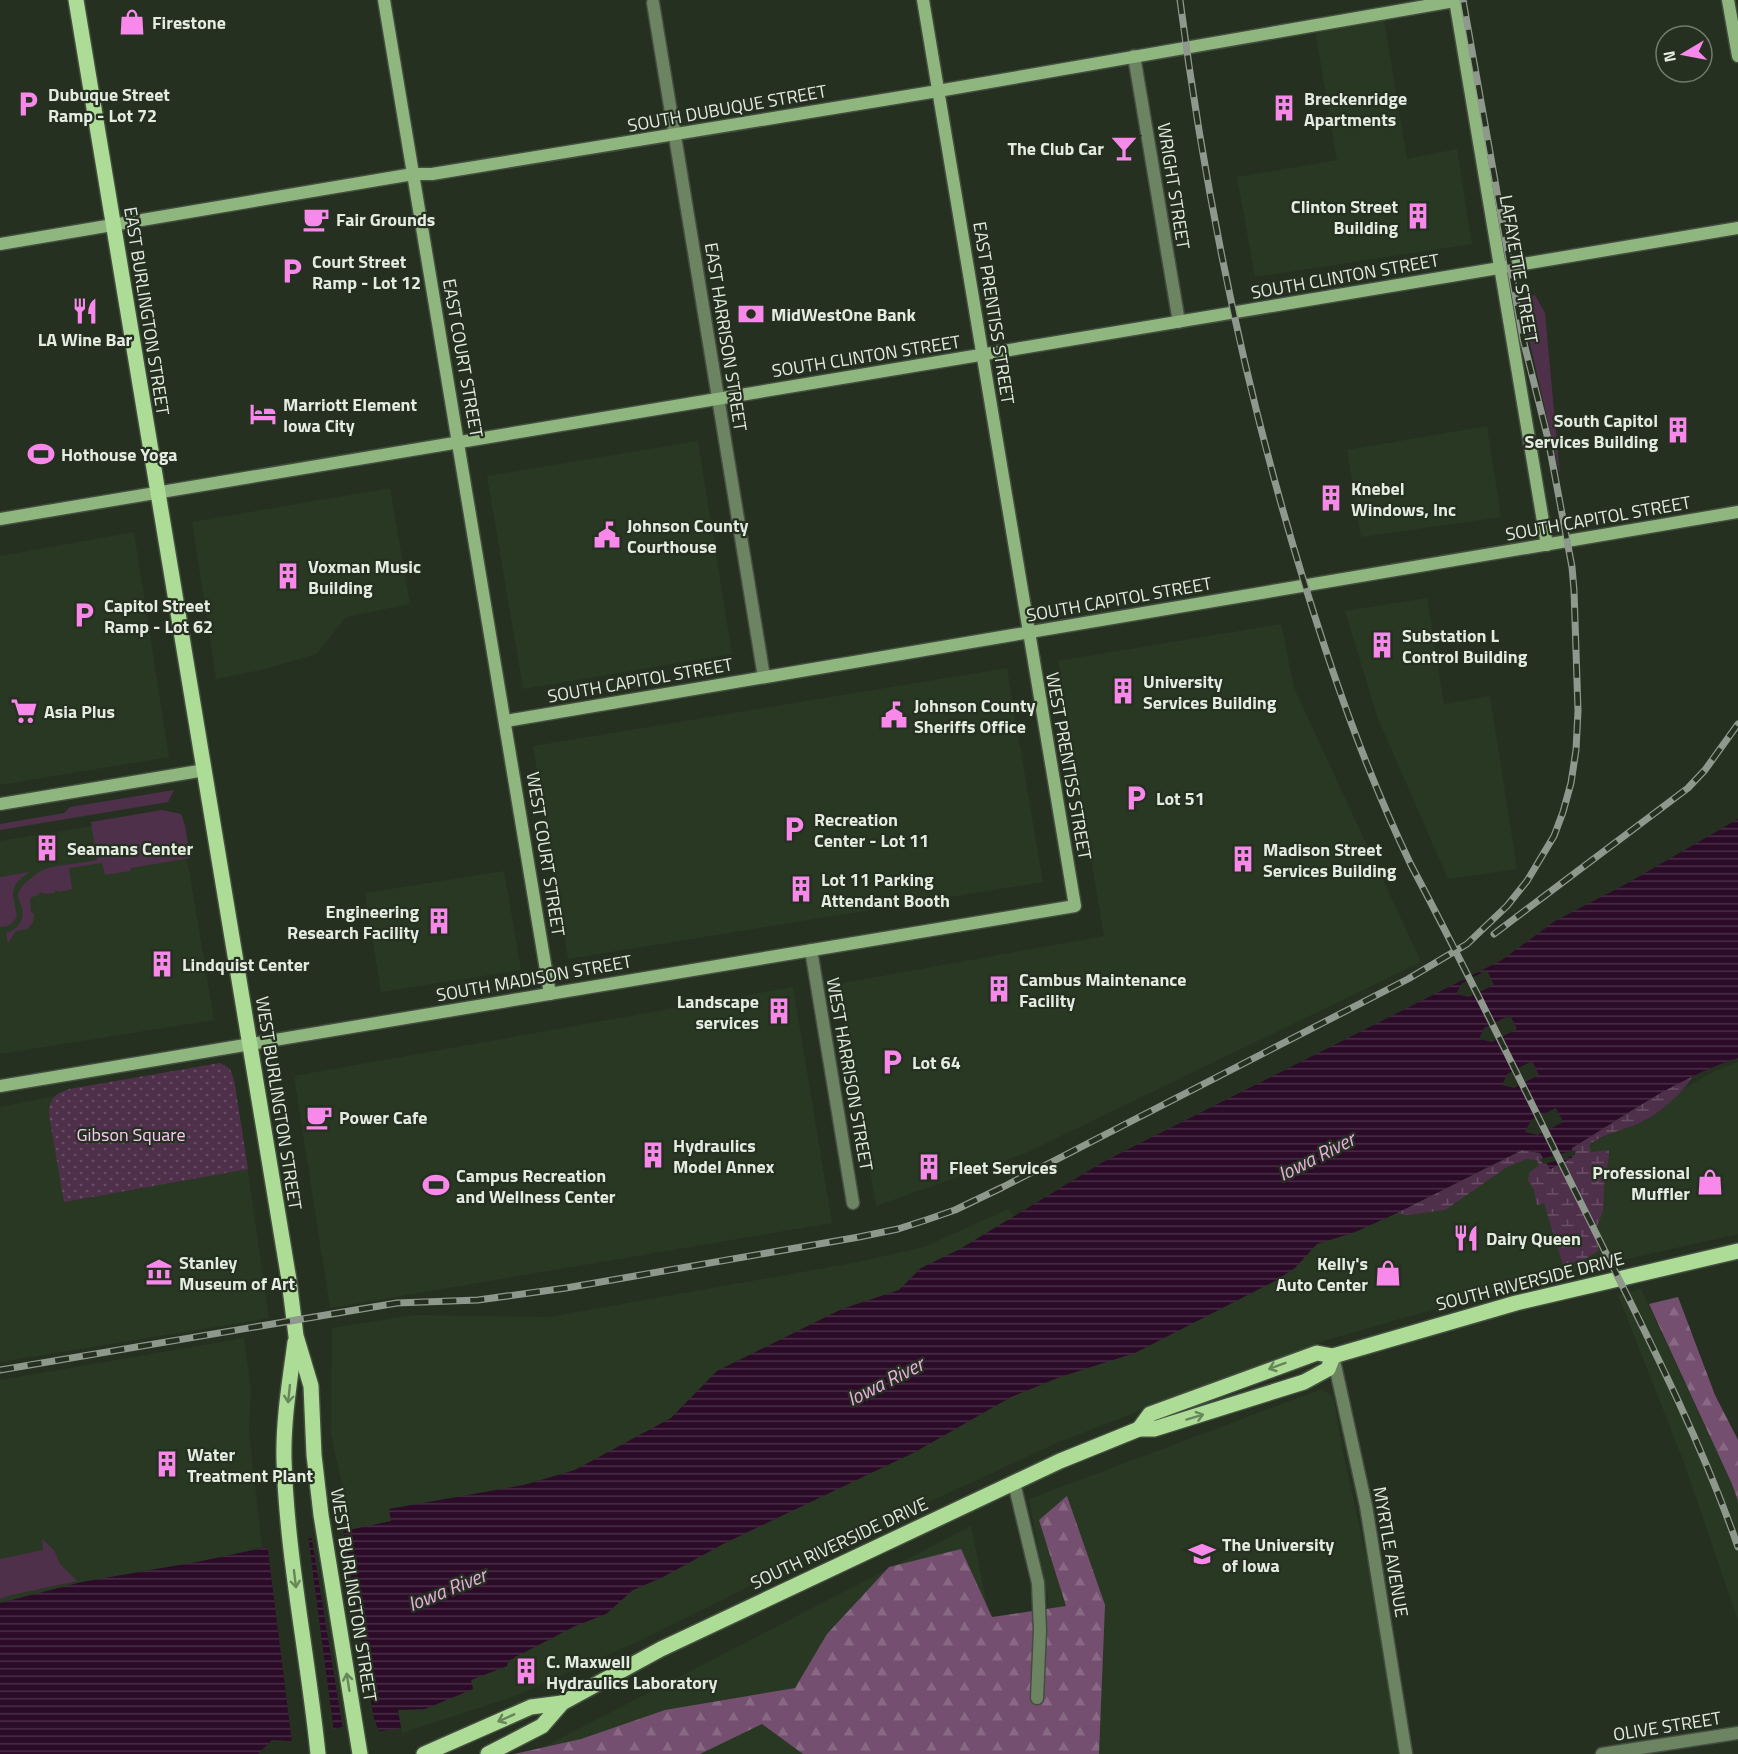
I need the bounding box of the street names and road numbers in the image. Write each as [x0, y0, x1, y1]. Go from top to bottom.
street label: SOUTH DUBUQUE STREET [625, 77, 829, 139]
street label: WRIGHT STREET [1151, 121, 1197, 252]
street label: LAFAYETTE STREET [1493, 193, 1545, 346]
street label: EAST BURLINGTON STREET [117, 205, 177, 418]
street label: EAST PRENTISS STREET [966, 220, 1022, 407]
street label: EAST HARRISON STREET [698, 241, 754, 434]
street label: SOUTH CLINTON STREET [1249, 246, 1442, 306]
street label: EAST COURT STREET [436, 276, 490, 440]
street label: SOUTH CLINTON STREET [770, 328, 963, 384]
street label: SOUTH CAPITOL STREET [1503, 488, 1693, 548]
street label: SOUTH CAPITOL STREET [1024, 569, 1214, 629]
street label: SOUTH CAPITOL STREET [545, 650, 735, 710]
street label: WEST PRENTISS STREET [1039, 670, 1099, 862]
street label: WEST COURT STREET [520, 770, 572, 939]
street label: SOUTH MADISON STREET [434, 947, 634, 1008]
street label: WEST HARRISON STREET [820, 975, 880, 1173]
street label: WEST BURLINGTON STREET [249, 994, 309, 1212]
street label: SOUTH RIVERSIDE DRIVE [1433, 1245, 1627, 1317]
street label: MYRTLE AVENUE [1366, 1485, 1416, 1619]
street label: WEST BURLINGTON STREET [324, 1486, 384, 1704]
street label: SOUTH RIVERSIDE DRIVE [746, 1490, 932, 1596]
street label: OLIVE STREET [1611, 1704, 1723, 1748]

